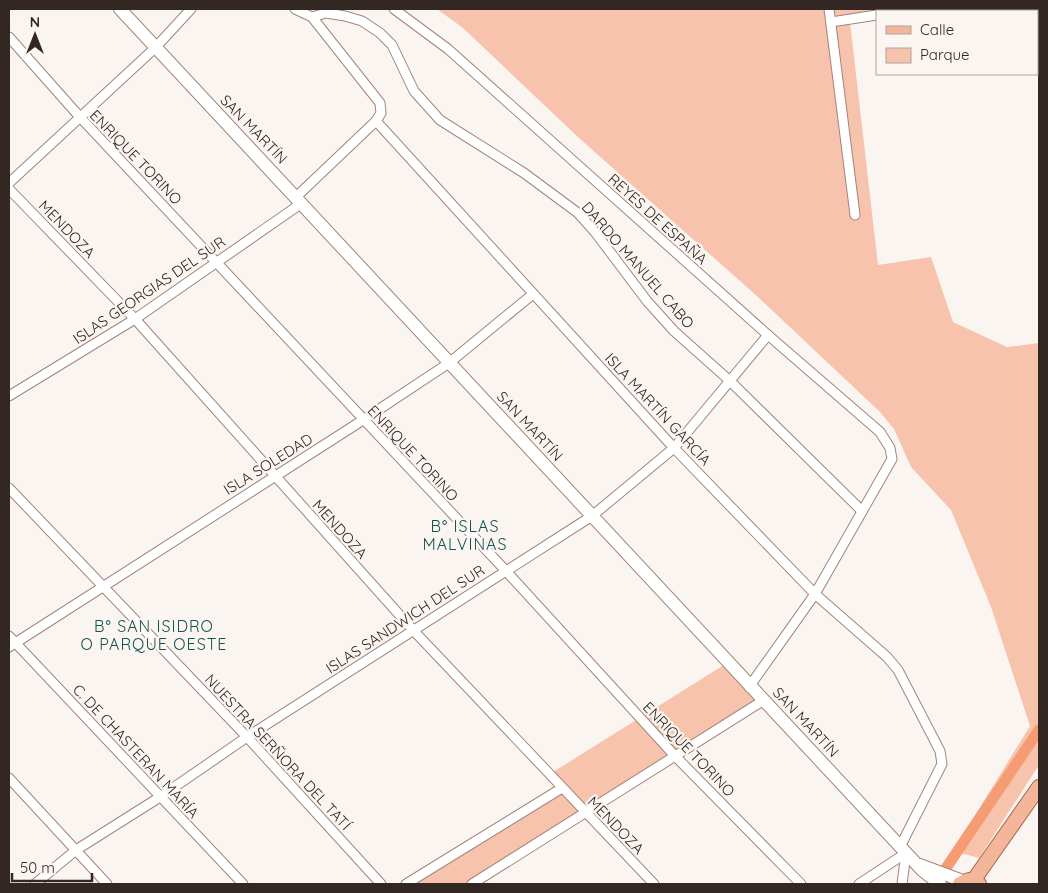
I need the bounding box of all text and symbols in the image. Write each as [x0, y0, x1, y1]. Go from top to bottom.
north arrow [10, 10, 60, 60]
legend [876, 10, 1038, 75]
text: N [30, 13, 40, 31]
text: Calle [920, 20, 954, 39]
text: Parque [920, 45, 970, 64]
street label: SAN MARTÍN [216, 90, 292, 168]
street label: ENRIQUE TORINO [86, 106, 186, 208]
street label: REYES DE ESPAÑA [604, 169, 712, 269]
street label: MENDOZA [35, 196, 99, 262]
street label: DARDO MANUEL CABO [578, 198, 698, 332]
street label: ISLAS GEORGIAS DEL SUR [69, 232, 229, 348]
street label: ISLA MARTÍN GARCÍA [601, 349, 715, 469]
street label: SAN MARTÍN [493, 387, 567, 465]
street label: ENRIQUE TORINO [364, 401, 462, 505]
street label: ISLA SOLEDAD [220, 429, 316, 499]
street label: MENDOZA [308, 495, 372, 563]
district label: B° ISLAS MALVINAS [423, 516, 507, 554]
street label: ISLAS SANDWICH DEL SUR [322, 560, 488, 678]
district label: B° SAN ISIDRO O PARQUE OESTE [81, 616, 227, 654]
street label: NUESTRA SERÑORA DEL TATÍ [201, 670, 356, 835]
street label: C. DE CHASTERAN MARÍA [69, 680, 203, 822]
street label: SAN MARTÍN [769, 683, 843, 761]
street label: ENRIQUE TORINO [639, 698, 739, 800]
street label: MENDOZA [584, 792, 648, 858]
scale bar [12, 850, 92, 882]
text: 50 m [20, 858, 55, 877]

